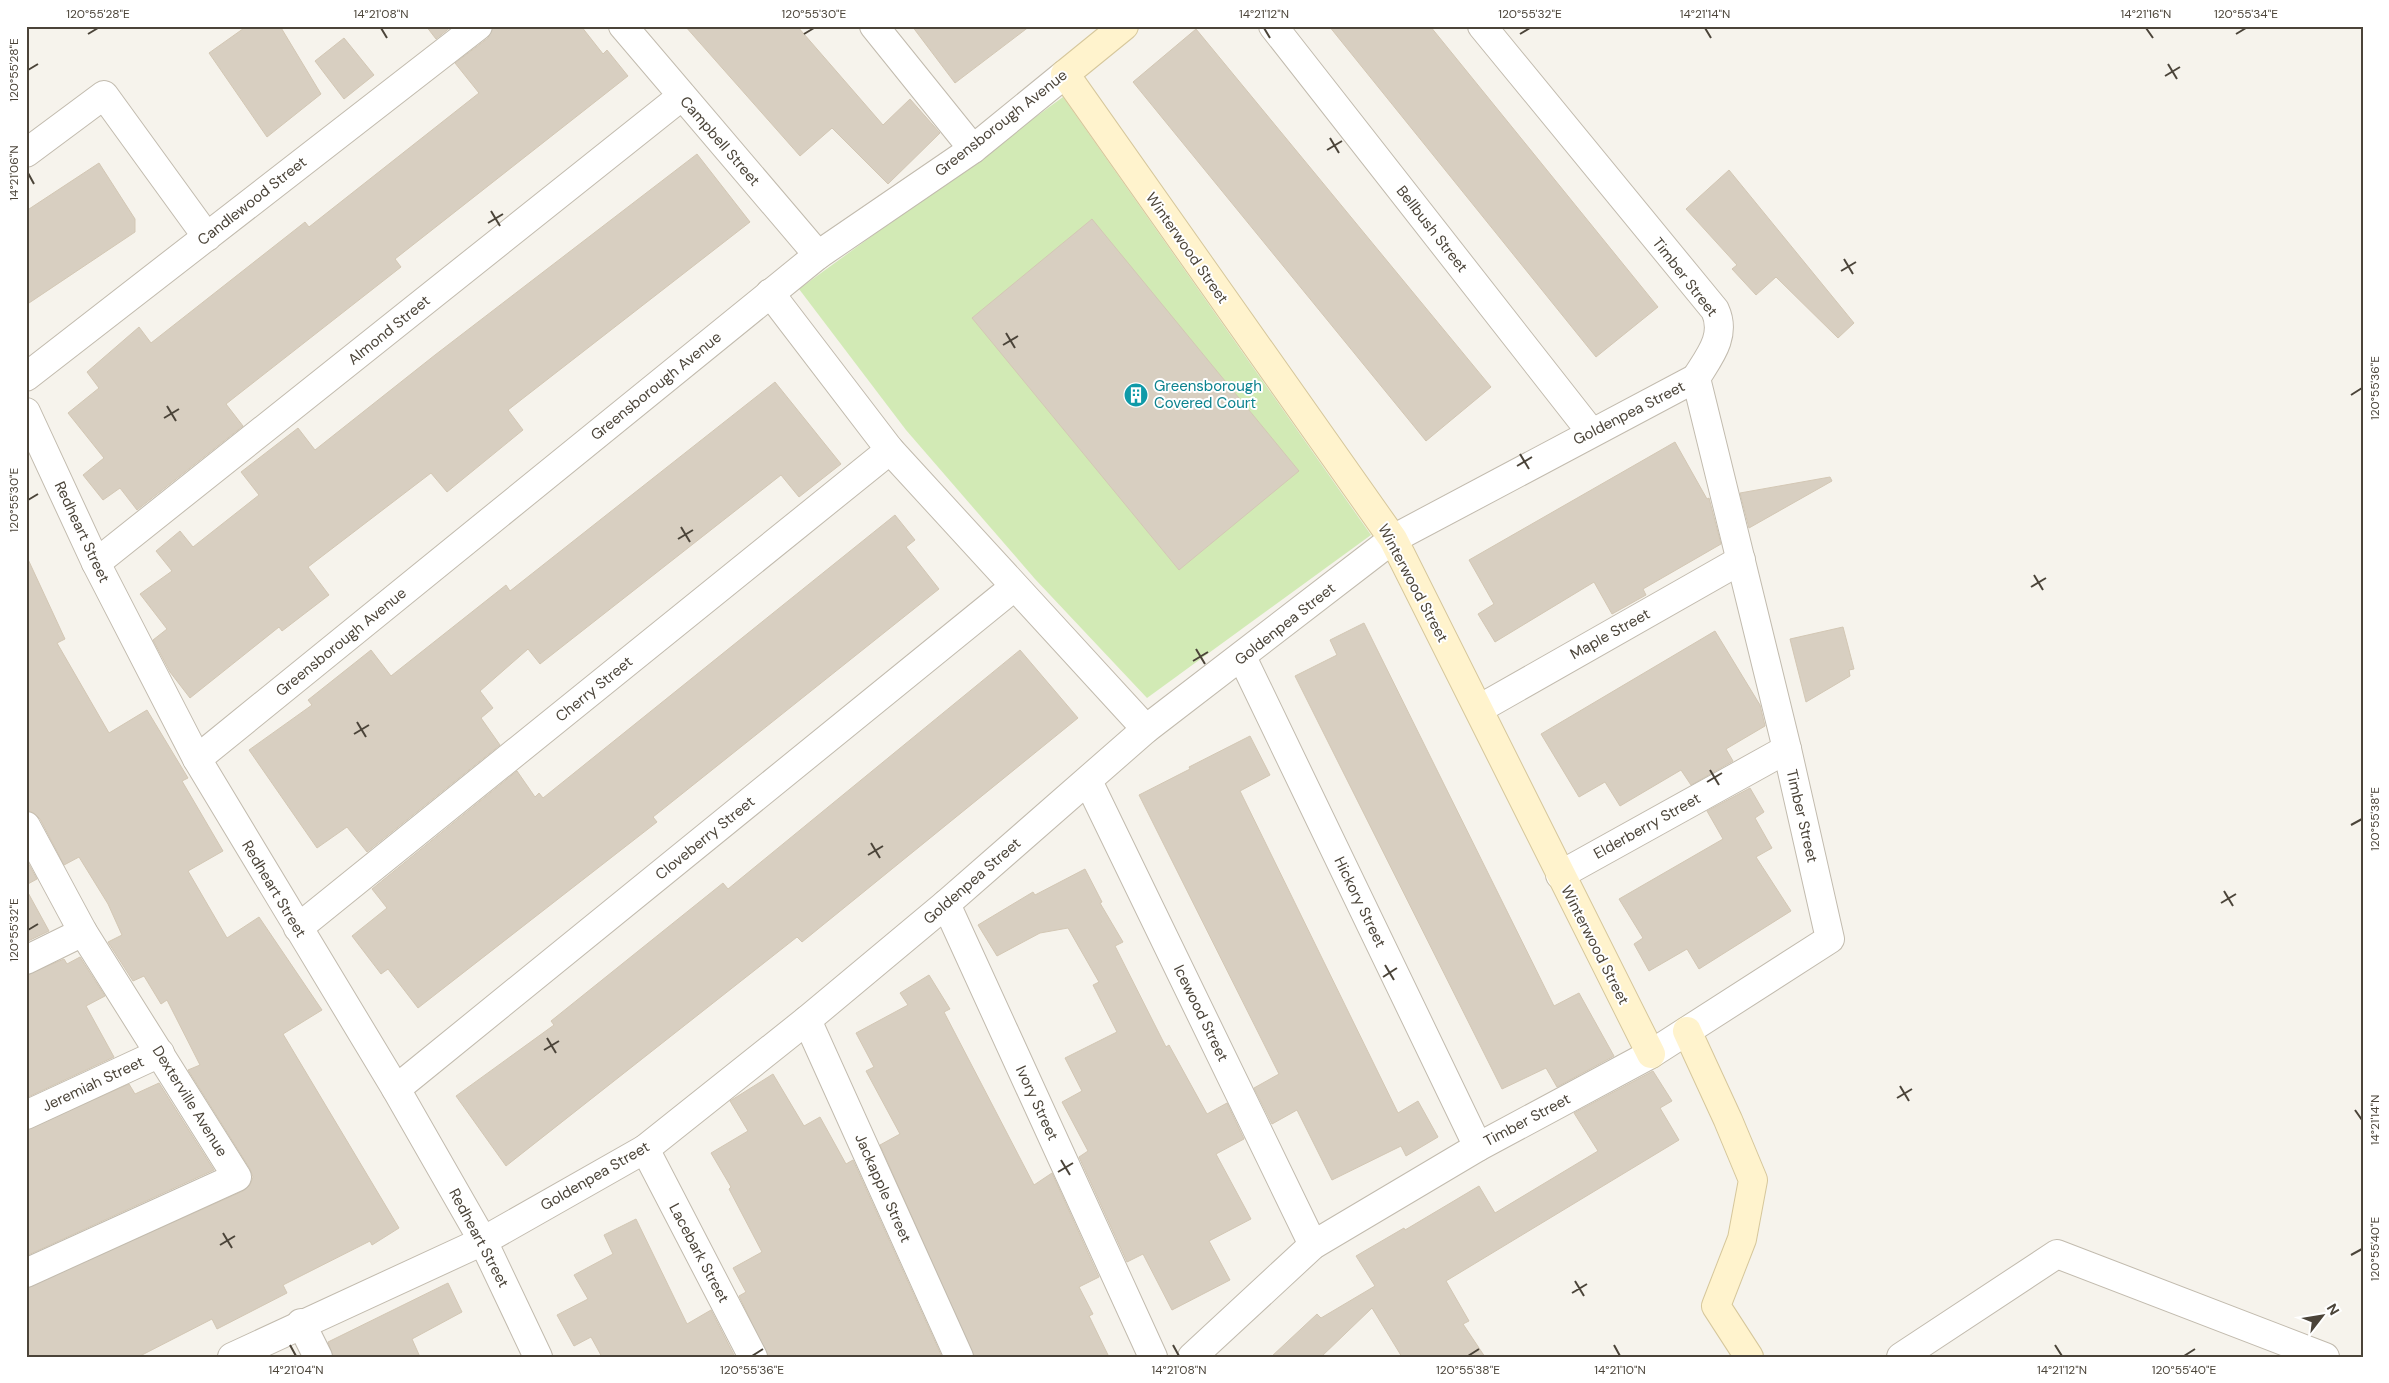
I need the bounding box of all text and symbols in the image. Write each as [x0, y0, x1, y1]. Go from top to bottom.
text: 120°55'28"E [66, 6, 130, 22]
text: 14°21'08"N [354, 6, 409, 22]
text: 120°55'30"E [782, 6, 847, 22]
text: 14°21'12"N [1239, 6, 1289, 22]
text: 120°55'32"E [1498, 6, 1562, 22]
text: 14°21'14"N [1680, 6, 1730, 22]
text: 14°21'16"N [2121, 6, 2171, 22]
text: 120°55'34"E [2214, 6, 2278, 22]
text: 120°55'28"E [6, 38, 22, 102]
street label: Greensborough Avenue [931, 65, 1071, 181]
street label: Campbell Street [675, 92, 765, 190]
text: 14°21'06"N [6, 145, 22, 201]
street label: Candlewood Street [193, 152, 311, 250]
street label: Bellbush Street [1392, 182, 1472, 277]
street label: Winterwood Street [1141, 188, 1233, 308]
street label: Timber Street [1648, 233, 1722, 321]
street label: Almond Street [344, 291, 434, 369]
street label: Greensborough Avenue [586, 327, 726, 445]
text: 120°55'36"E [2367, 356, 2383, 420]
place label: Greensborough Covered Court [1154, 376, 1262, 413]
street label: Goldenpea Street [1570, 376, 1688, 450]
building icon: Greensborough Covered Court [1123, 382, 1149, 408]
text: 120°55'30"E [6, 467, 22, 532]
street label: Redheart Street [50, 478, 114, 586]
street label: Winterwood Street [1373, 520, 1453, 646]
street label: Goldenpea Street [1230, 578, 1340, 670]
street label: Greensborough Avenue [271, 583, 411, 701]
street label: Maple Street [1566, 604, 1654, 664]
street label: Cherry Street [551, 652, 637, 726]
street label: Timber Street [1782, 767, 1822, 865]
text: 120°55'38"E [2367, 787, 2383, 851]
street label: Elderberry Street [1590, 788, 1704, 864]
street label: Cloveberry Street [651, 792, 759, 884]
street label: Goldenpea Street [919, 833, 1025, 929]
street label: Redheart Street [237, 837, 311, 941]
street label: Hickory Street [1329, 853, 1391, 951]
street label: Winterwood Street [1556, 882, 1634, 1008]
text: 120°55'32"E [6, 898, 22, 962]
street label: Icewood Street [1169, 961, 1233, 1065]
street label: Dexterville Avenue [148, 1042, 232, 1160]
street label: Jeremiah Street [39, 1052, 147, 1116]
street label: Ivory Street [1011, 1062, 1063, 1144]
street label: Timber Street [1480, 1089, 1574, 1151]
text: 14°21'14"N [2367, 1095, 2383, 1145]
street label: Jackapple Street [850, 1130, 916, 1246]
street label: Goldenpea Street [537, 1137, 653, 1215]
street label: Redheart Street [444, 1185, 514, 1291]
street label: Lacebark Street [664, 1200, 734, 1307]
text: 120°55'40"E [2367, 1217, 2383, 1281]
north arrow [2296, 1290, 2346, 1340]
text: N [2323, 1300, 2343, 1318]
text: 14°21'04"N [269, 1362, 324, 1378]
text: 120°55'36"E [720, 1362, 784, 1378]
text: 14°21'08"N [1152, 1362, 1207, 1378]
text: 120°55'38"E [1436, 1362, 1500, 1378]
text: 14°21'10"N [1594, 1362, 1646, 1378]
text: 14°21'12"N [2037, 1362, 2087, 1378]
text: 120°55'40"E [2152, 1362, 2216, 1378]

